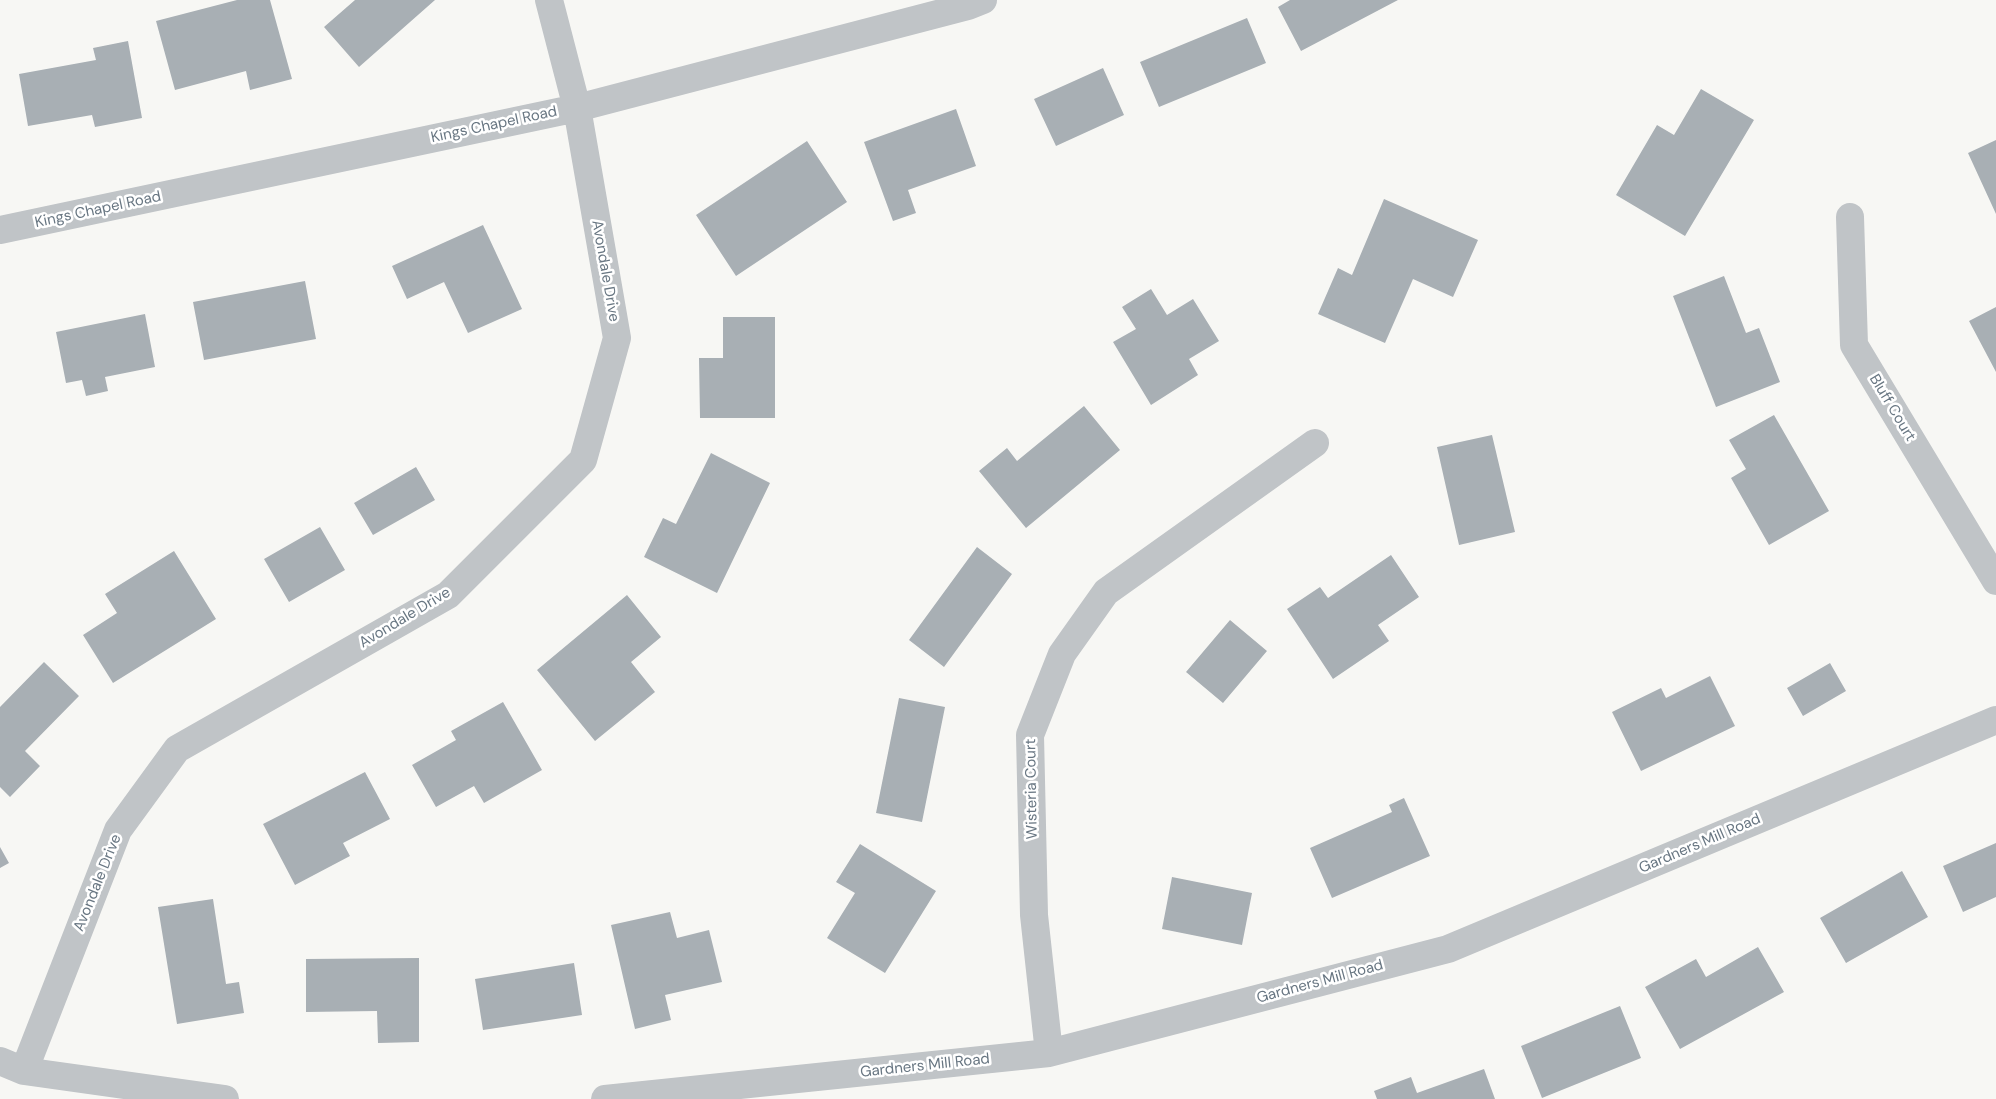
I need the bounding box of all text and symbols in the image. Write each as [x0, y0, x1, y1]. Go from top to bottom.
street label: Kings Chapel Road [429, 103, 559, 147]
street label: Kings Chapel Road [33, 188, 163, 232]
street label: Avondale Drive [587, 219, 623, 323]
street label: Bluff Court [1865, 371, 1919, 445]
street label: Avondale Drive [356, 584, 454, 652]
street label: Wisteria Court [1022, 739, 1042, 839]
street label: Gardners Mill Road [1637, 810, 1763, 878]
street label: Avondale Drive [70, 832, 126, 934]
street label: Gardners Mill Road [1255, 956, 1385, 1008]
street label: Gardners Mill Road [859, 1050, 991, 1082]

